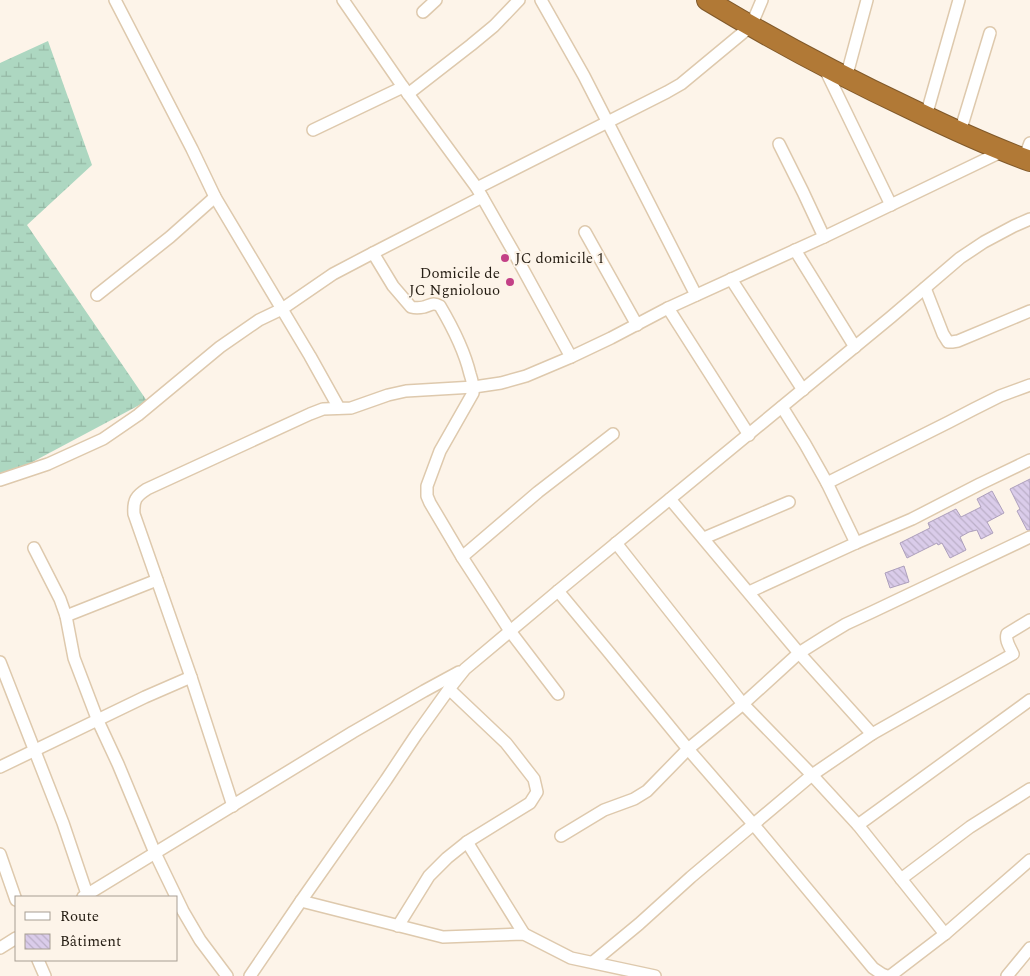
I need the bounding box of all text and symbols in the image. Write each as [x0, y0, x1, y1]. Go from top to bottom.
place label: JC domicile 1 [515, 247, 604, 270]
marker: JC domicile 1 [499, 252, 511, 264]
place label: Domicile de JC Ngniolouo [409, 262, 500, 302]
marker: Domicile de JC Ngniolouo [504, 276, 516, 288]
legend [15, 896, 178, 961]
text: Route [60, 905, 99, 928]
text: Bâtiment [60, 930, 121, 953]

